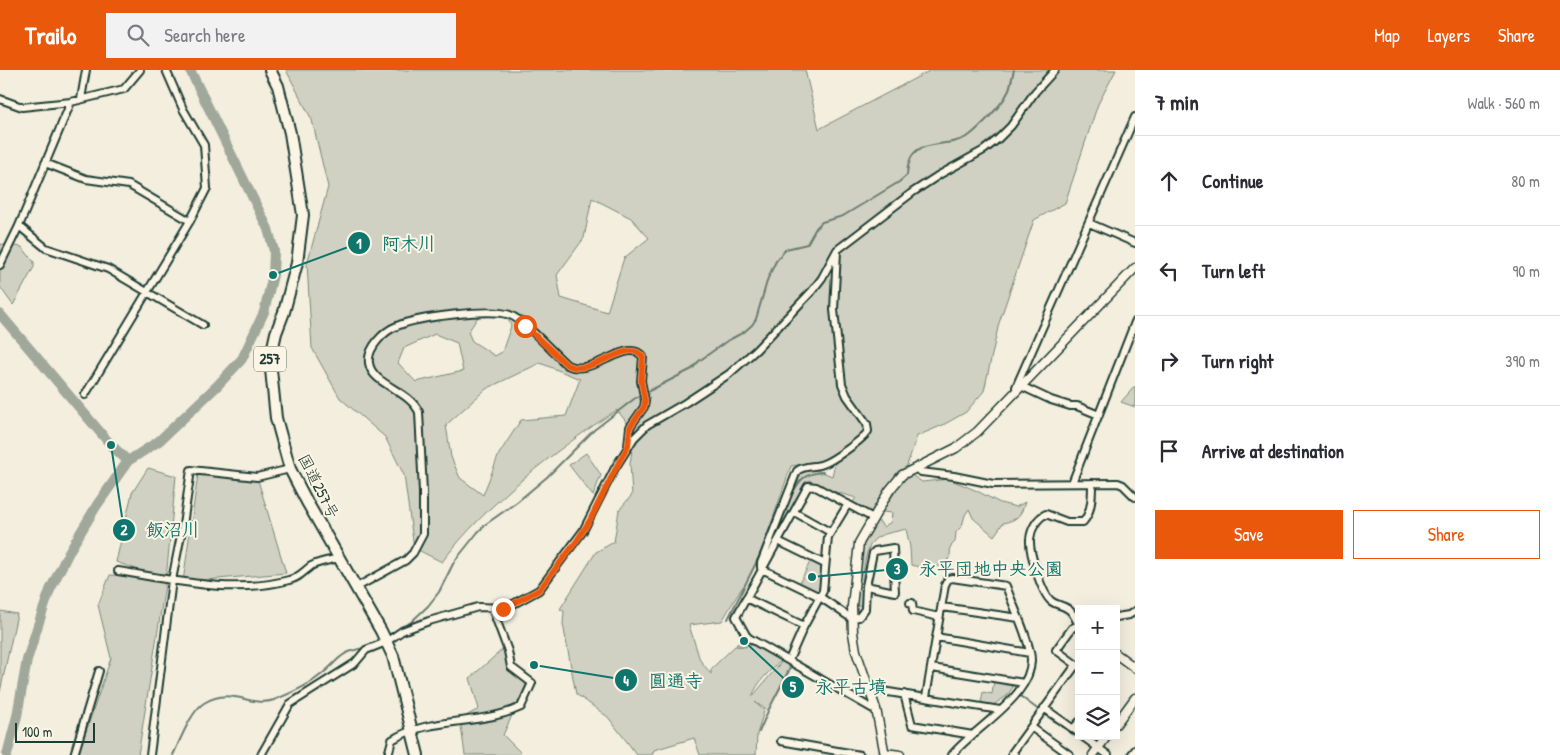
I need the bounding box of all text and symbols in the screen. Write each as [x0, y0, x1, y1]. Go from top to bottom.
search box [106, 13, 456, 58]
text: Trailo [25, 19, 76, 51]
icon: search [124, 21, 152, 49]
text: Search here [164, 22, 246, 48]
text: Map [1374, 23, 1400, 48]
text: Layers [1428, 23, 1470, 48]
text: Share [1498, 23, 1535, 48]
text: 7 min [1155, 88, 1199, 117]
text: Walk · 560 m [1468, 92, 1540, 114]
icon: ahead [1155, 167, 1183, 195]
text: Continue [1202, 168, 1263, 194]
text: 80 m [1511, 170, 1540, 192]
callout: 阿木川 [347, 227, 446, 260]
text: 阿木川 [382, 231, 436, 256]
text: 1 [356, 233, 362, 254]
icon: left [1155, 257, 1183, 285]
text: Turn left [1202, 258, 1265, 284]
text: 90 m [1512, 260, 1540, 282]
route start [514, 315, 537, 338]
road number: 257 [254, 346, 286, 372]
icon: right [1155, 347, 1183, 375]
text: Turn right [1202, 348, 1273, 374]
text: 390 m [1505, 350, 1540, 372]
icon: arrive [1155, 437, 1183, 465]
text: Arrive at destination [1202, 438, 1344, 464]
street label: 国道257号 [293, 450, 345, 522]
button: Save [1155, 510, 1343, 559]
button: Share [1353, 510, 1540, 559]
callout: 飯沼川 [111, 514, 210, 547]
text: 飯沼川 [146, 517, 200, 542]
text: 2 [120, 519, 128, 540]
callout: 永平団地中央公園 [884, 553, 1073, 586]
text: 永平団地中央公園 [919, 556, 1063, 581]
text: 3 [894, 558, 901, 579]
route end [492, 598, 515, 621]
map controls [1075, 605, 1120, 740]
button: + [1075, 605, 1120, 650]
button: − [1075, 650, 1120, 695]
callout: 圓通寺 [614, 664, 713, 697]
text: 圓通寺 [649, 668, 703, 693]
text: 4 [623, 670, 629, 691]
callout: 永平古墳 [780, 671, 897, 704]
text: 永平古墳 [815, 674, 887, 699]
text: 5 [790, 676, 797, 697]
button: layers [1075, 695, 1120, 740]
scale bar [15, 720, 95, 743]
text: 100 m [22, 722, 52, 741]

